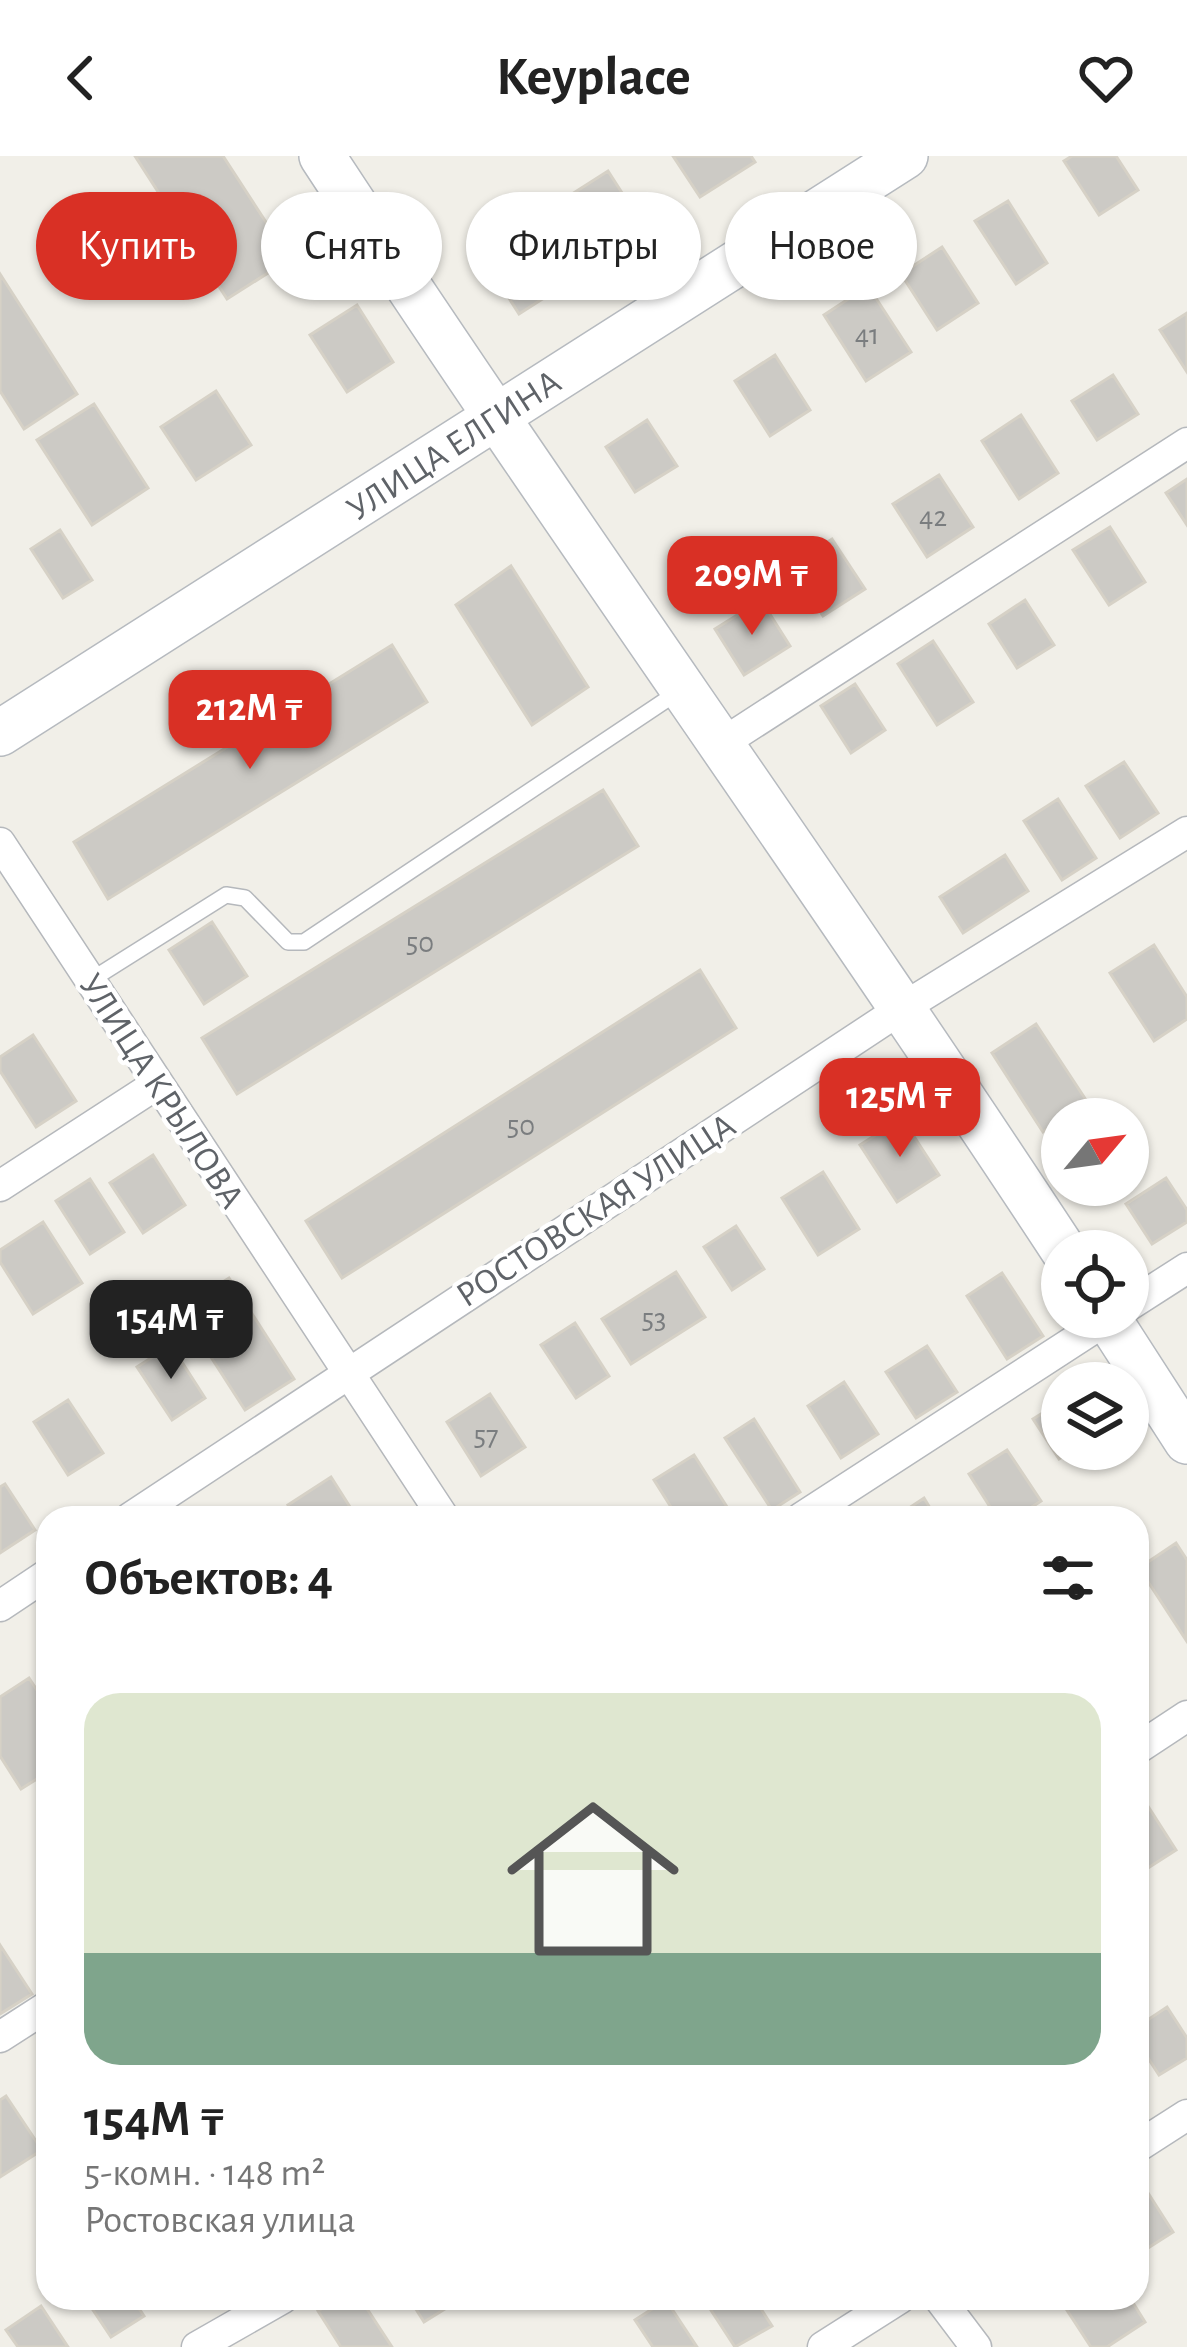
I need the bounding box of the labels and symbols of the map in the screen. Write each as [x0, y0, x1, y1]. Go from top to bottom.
house number: 41 [855, 320, 879, 350]
street label: УЛИЦА ЕЛГИНА [341, 363, 567, 528]
house number: 42 [919, 502, 947, 532]
pin: 209M ₸ [654, 536, 850, 638]
pin: 212M ₸ [152, 670, 348, 772]
house number: 50 [406, 928, 434, 958]
street label: УЛИЦА КРЫЛОВА [72, 967, 250, 1215]
pin: 125M ₸ [802, 1058, 998, 1160]
north arrow [1041, 1098, 1149, 1206]
street label: РОСТОВСКАЯ УЛИЦА [450, 1107, 742, 1314]
house number: 50 [507, 1111, 535, 1141]
pin: 154M ₸ [73, 1280, 269, 1382]
house number: 53 [642, 1304, 666, 1334]
house number: 57 [473, 1421, 499, 1451]

